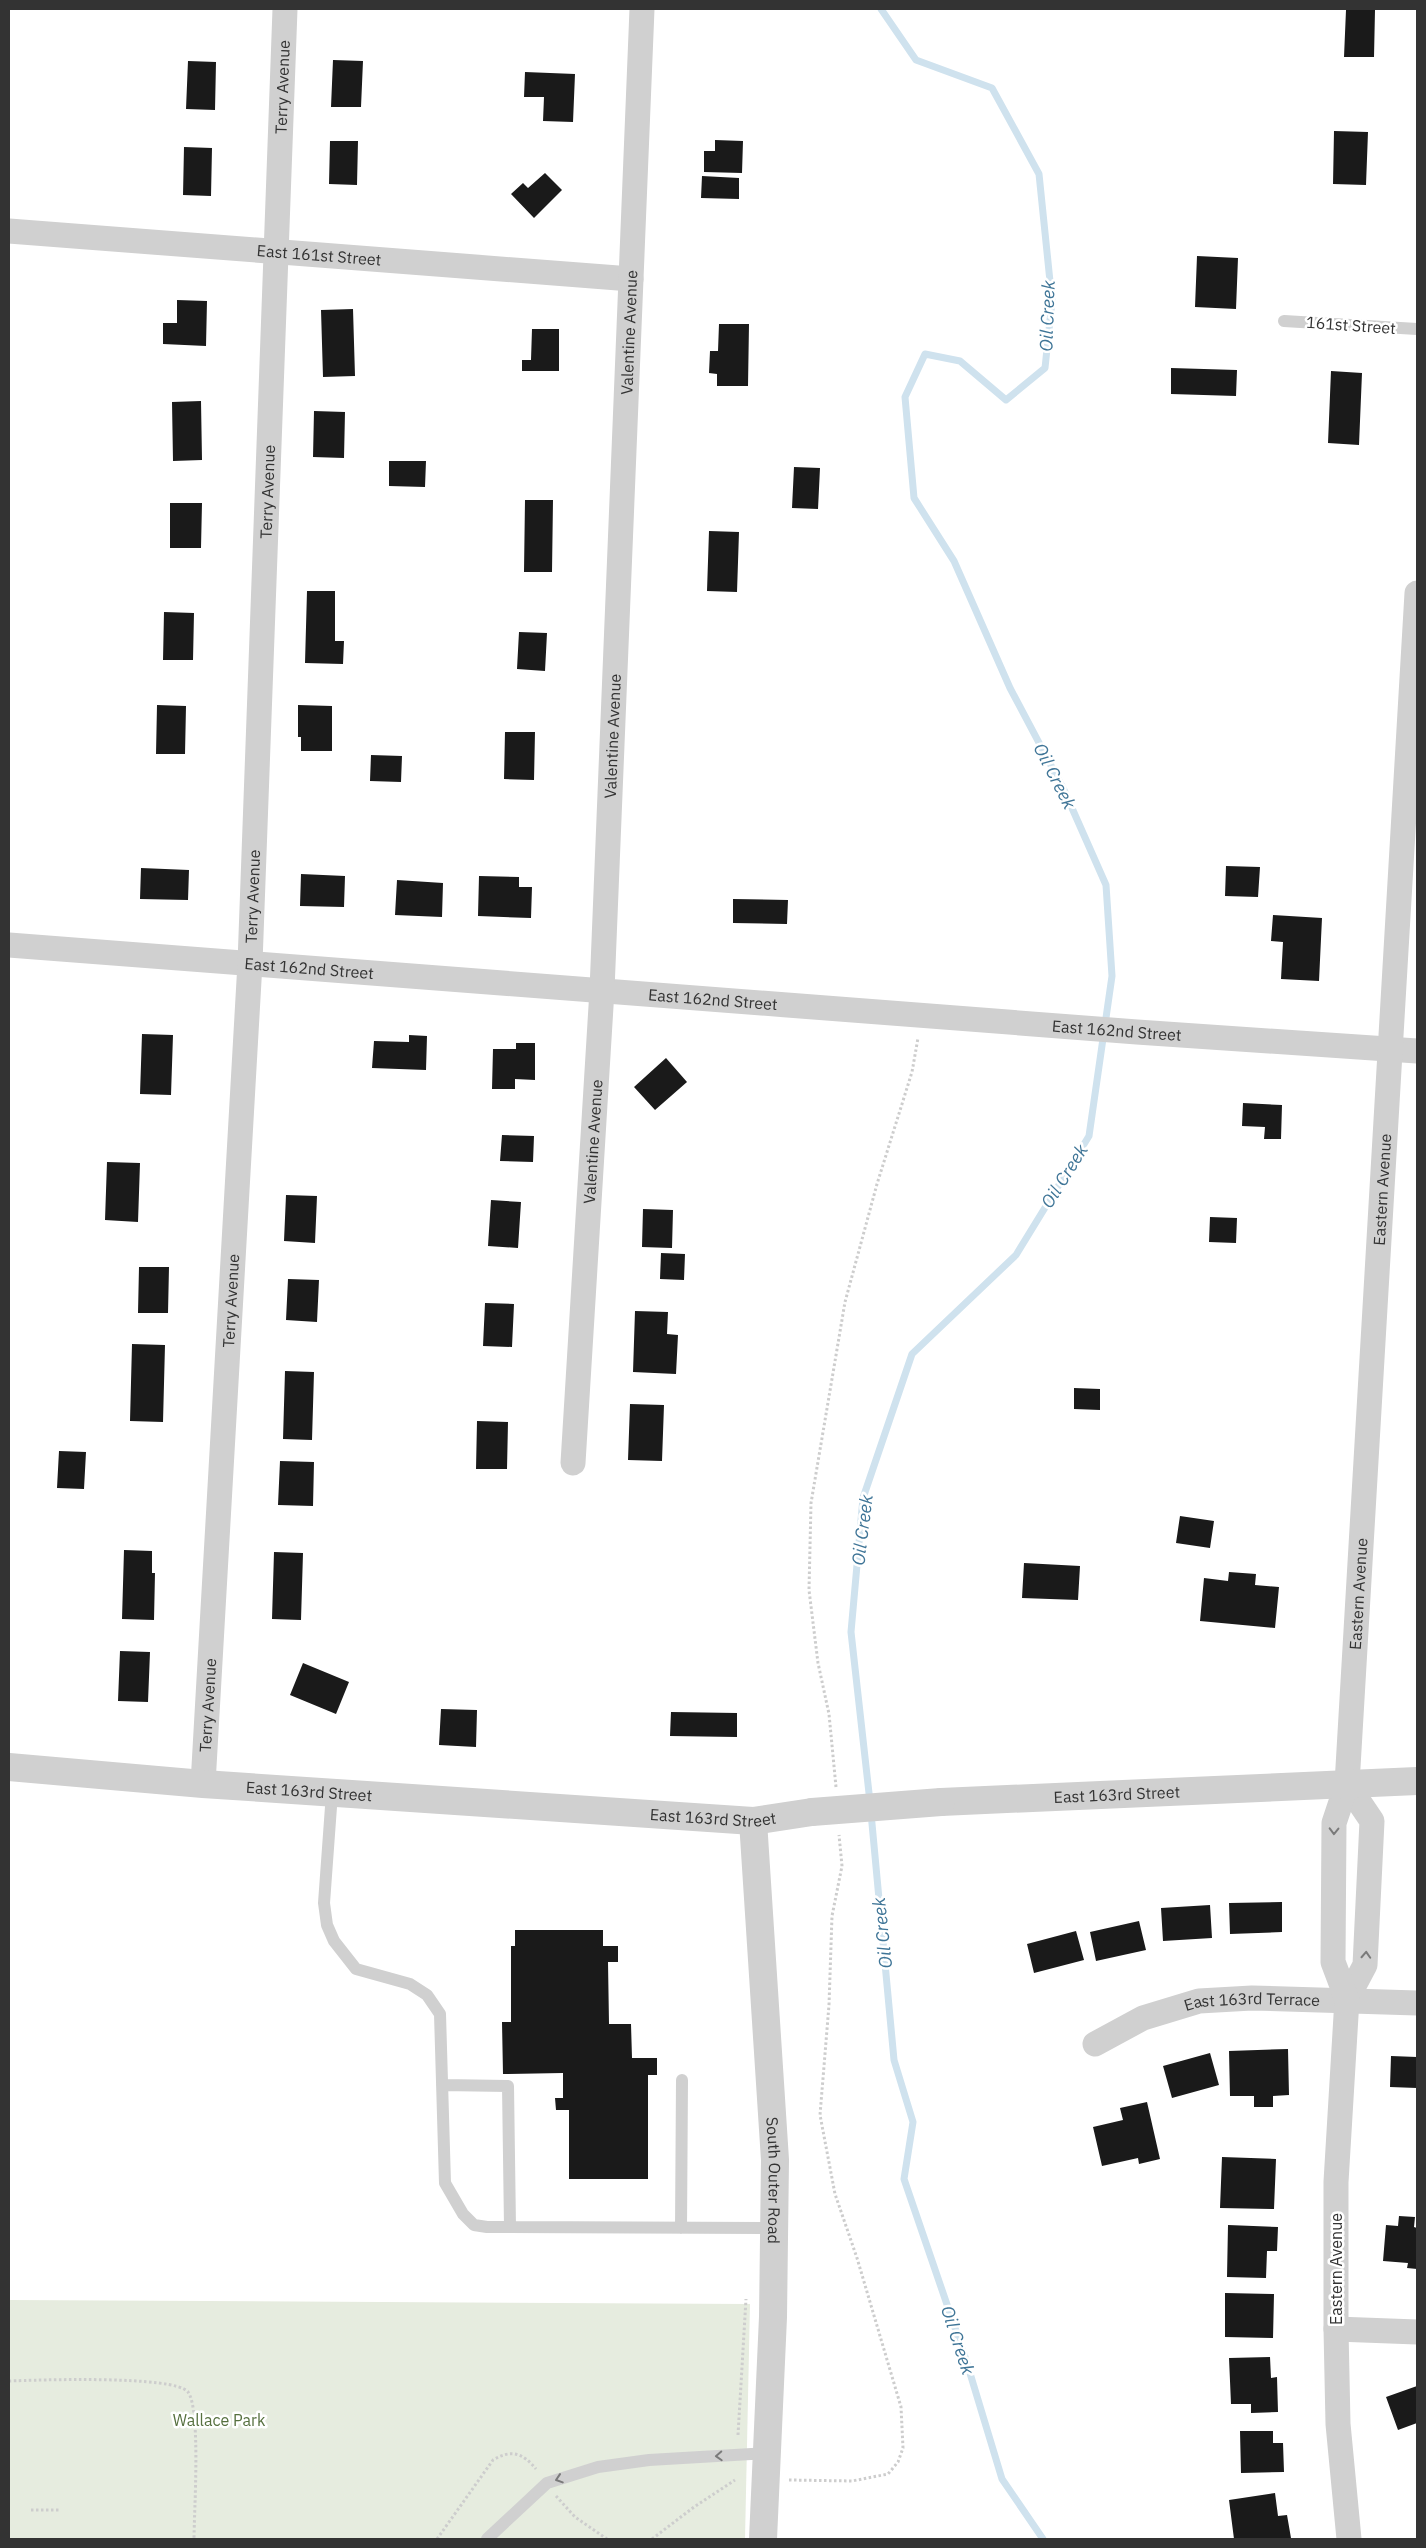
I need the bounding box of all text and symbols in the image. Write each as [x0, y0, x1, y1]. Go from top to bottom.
street label: Terry Avenue [270, 39, 294, 134]
street label: East 161st Street [256, 240, 382, 270]
street label: Valentine Avenue [616, 269, 641, 395]
water label: Oil Creek [1034, 279, 1060, 352]
street label: 161st Street [1306, 312, 1396, 338]
street label: Terry Avenue [256, 444, 279, 539]
street label: Valentine Avenue [600, 673, 625, 799]
water label: Oil Creek [1029, 739, 1082, 813]
street label: Terry Avenue [241, 849, 264, 944]
street label: East 162nd Street [244, 953, 375, 983]
street label: East 162nd Street [647, 984, 778, 1014]
street label: East 162nd Street [1051, 1015, 1182, 1045]
street label: Valentine Avenue [579, 1078, 607, 1205]
street label: Eastern Avenue [1369, 1133, 1395, 1246]
water label: Oil Creek [1035, 1139, 1093, 1212]
street label: Terry Avenue [218, 1253, 243, 1348]
water label: Oil Creek [846, 1493, 878, 1567]
street label: Eastern Avenue [1345, 1537, 1371, 1650]
street label: Terry Avenue [195, 1657, 220, 1753]
street label: East 163rd Street [245, 1777, 373, 1805]
street label: East 163rd Street [1053, 1781, 1180, 1807]
street label: East 163rd Street [649, 1804, 778, 1831]
one-way arrow [1329, 1828, 1339, 1835]
water label: Oil Creek [867, 1896, 897, 1970]
one-way arrow [1360, 1951, 1371, 1959]
street label: East 163rd Terrace [1181, 1988, 1321, 2015]
street label: South Outer Road [762, 2116, 785, 2244]
street label: Eastern Avenue [1326, 2213, 1346, 2325]
water label: Oil Creek [936, 2303, 980, 2378]
park label: Wallace Park [173, 2410, 266, 2430]
one-way arrow [715, 2450, 723, 2461]
one-way arrow [555, 2474, 564, 2484]

